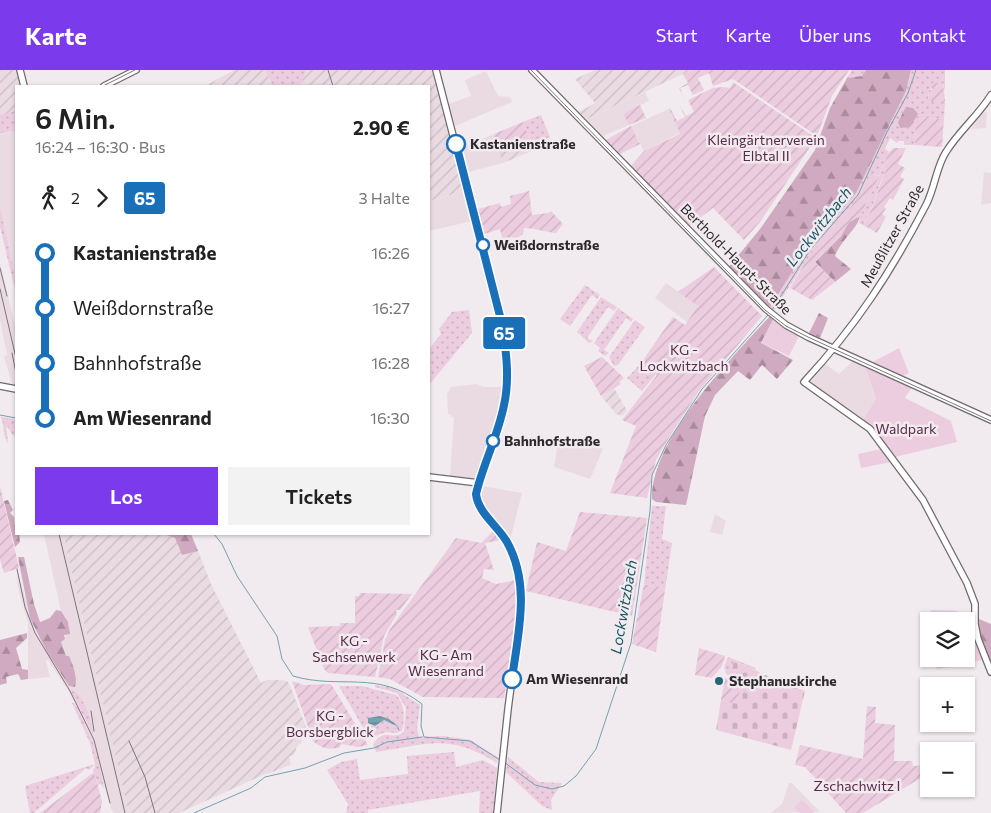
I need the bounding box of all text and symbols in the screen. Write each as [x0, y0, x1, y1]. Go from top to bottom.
text: Karte [25, 21, 87, 50]
text: Start [656, 24, 698, 46]
text: Karte [726, 24, 771, 46]
text: Über uns [799, 24, 872, 46]
text: Kontakt [900, 24, 966, 46]
text: 6 Min. [35, 101, 115, 135]
text: 2.90 € [353, 116, 410, 139]
park label: Kleingärtnerverein Elbtal II [707, 131, 825, 164]
marker: Kastanienstraße [446, 134, 466, 154]
place label: Kastanienstraße [470, 135, 576, 152]
text: 16:24 – 16:30 · Bus [35, 137, 165, 156]
street label: Meußlitzer Straße [856, 181, 927, 290]
water label: Lockwitzbach [782, 183, 855, 269]
icon: walk [35, 184, 63, 212]
icon: forward [88, 184, 116, 212]
text: 65 [134, 187, 155, 209]
text: 2 [71, 188, 80, 207]
text: 3 Halte [359, 188, 410, 207]
street label: Berthold-Haupt-Straße [677, 200, 795, 318]
place label: Weißdornstraße [494, 236, 599, 253]
marker: Weißdornstraße [476, 238, 490, 252]
text: Kastanienstraße [73, 241, 216, 264]
text: 16:26 [371, 243, 410, 262]
text: Weißdornstraße [73, 296, 214, 319]
text: 16:27 [372, 298, 410, 317]
line badge: 65 [482, 317, 526, 349]
text: 65 [493, 322, 515, 344]
park label: KG - Lockwitzbach [640, 341, 728, 374]
text: Bahnhofstraße [73, 351, 202, 374]
text: 16:28 [371, 353, 410, 372]
text: Am Wiesenrand [73, 406, 212, 429]
text: 16:30 [370, 408, 410, 427]
park label: Waldpark [875, 420, 937, 437]
place label: Bahnhofstraße [504, 432, 600, 449]
marker: Bahnhofstraße [486, 434, 500, 448]
button: Los [35, 467, 218, 525]
button: Tickets [228, 467, 410, 525]
water label: Lockwitzbach [606, 558, 640, 655]
map controls [920, 612, 975, 797]
button: layers [920, 612, 975, 667]
park label: KG - Sachsenwerk [312, 632, 396, 665]
park label: KG - Am Wiesenrand [408, 646, 484, 679]
marker: Am Wiesenrand [502, 669, 522, 689]
place label: Am Wiesenrand [526, 670, 628, 687]
place label: Stephanuskirche [729, 672, 837, 689]
marker: Stephanuskirche [713, 675, 725, 687]
button: + [920, 677, 975, 732]
park label: KG - Borsbergblick [286, 707, 374, 740]
button: − [920, 742, 975, 797]
park label: Zschachwitz I [814, 777, 900, 794]

